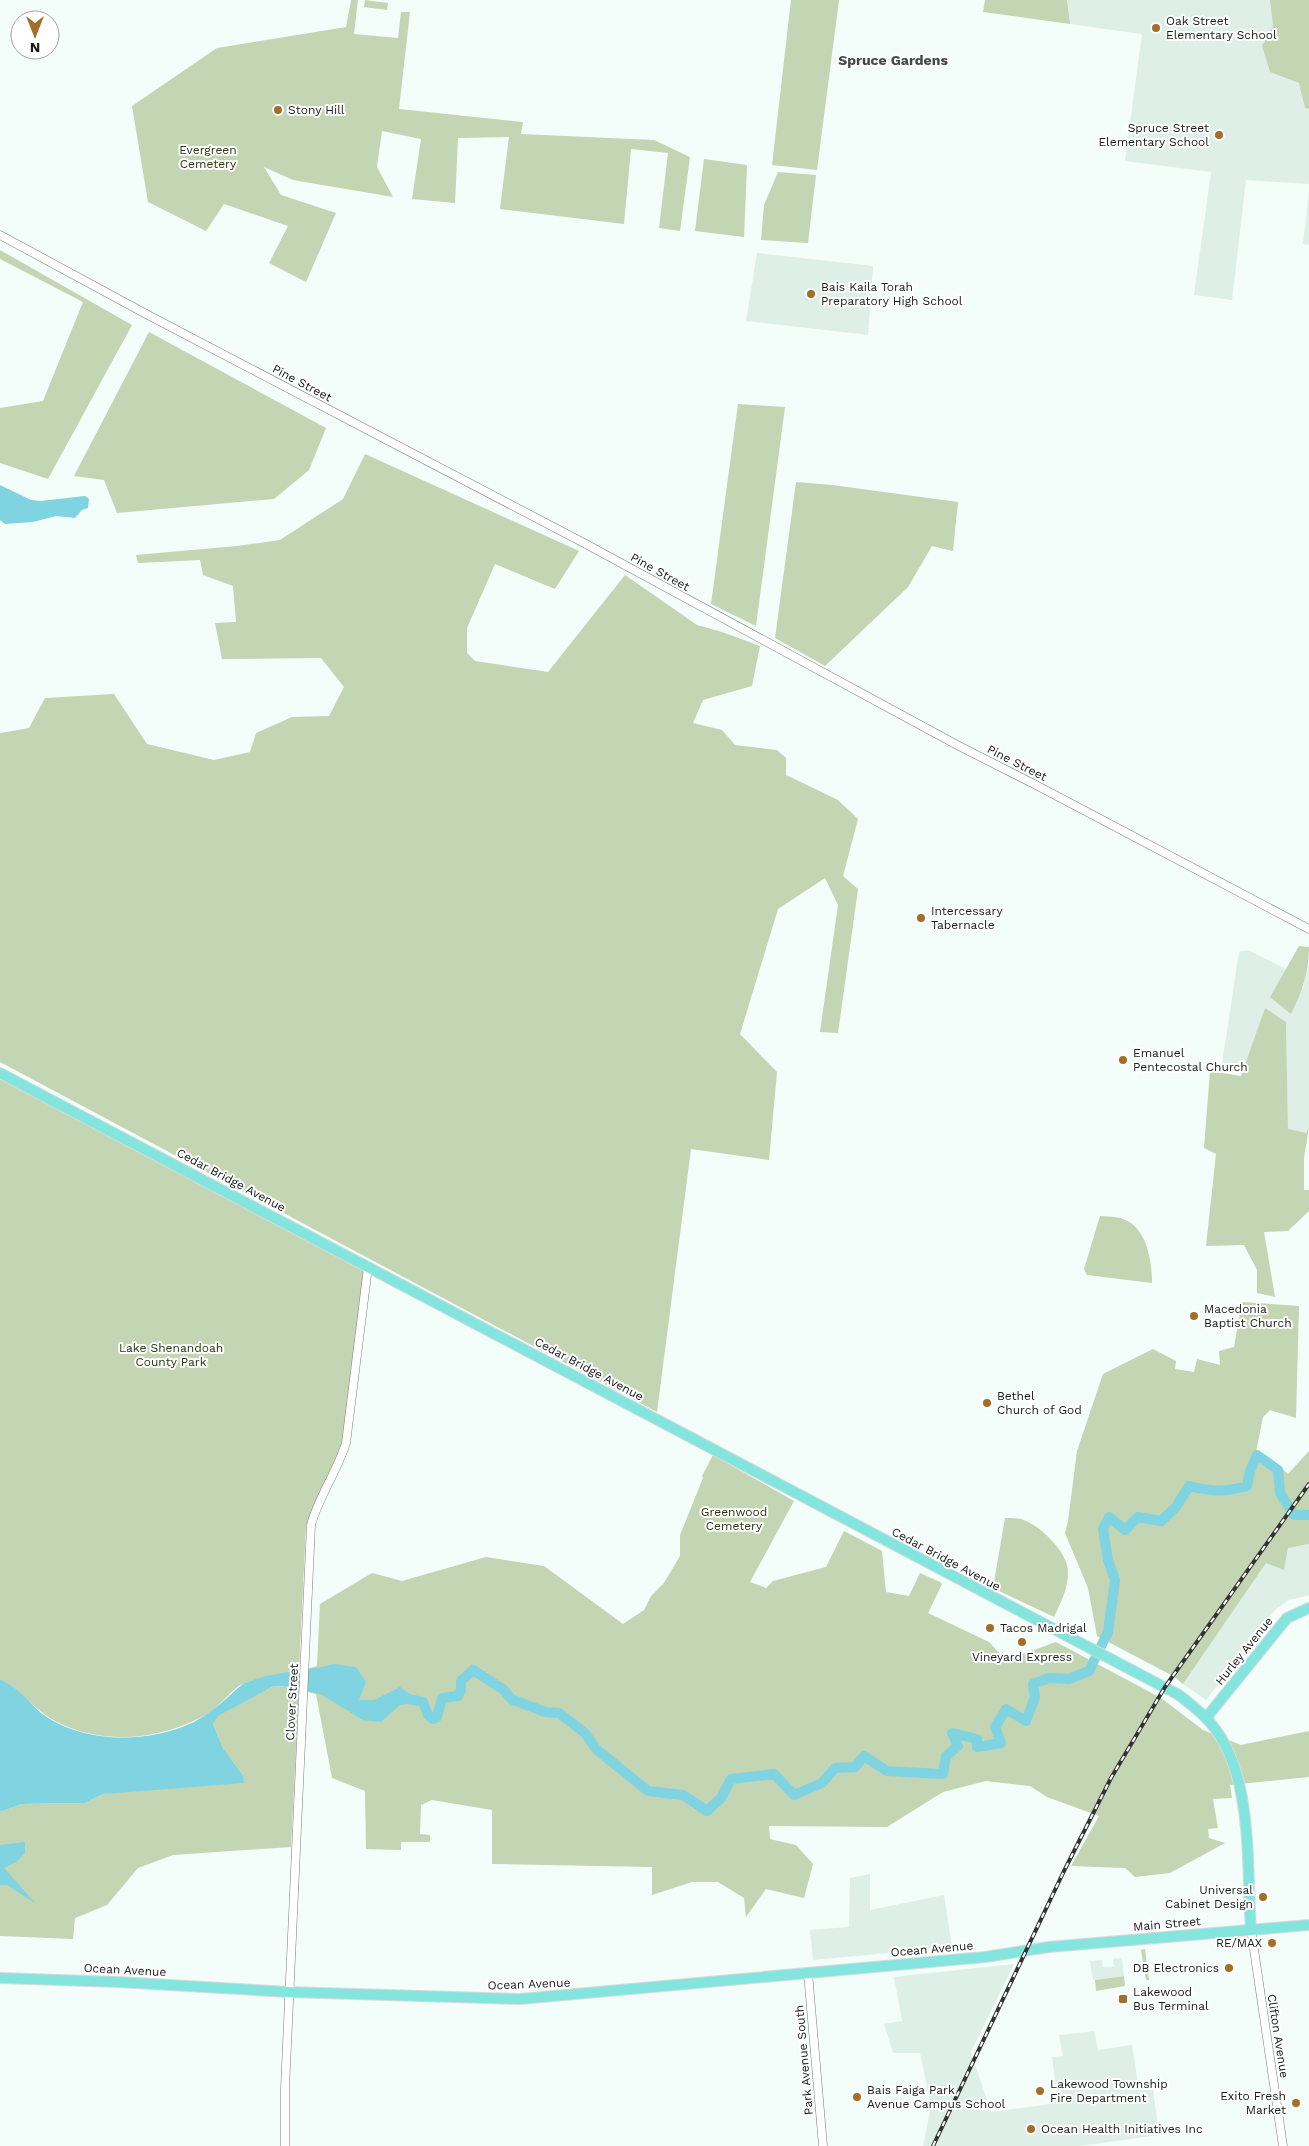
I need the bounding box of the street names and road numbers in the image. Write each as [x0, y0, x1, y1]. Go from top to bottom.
street label: Pine Street [270, 362, 334, 404]
street label: Pine Street [628, 550, 692, 594]
street label: Pine Street [985, 742, 1049, 784]
street label: Cedar Bridge Avenue [174, 1145, 288, 1215]
street label: Cedar Bridge Avenue [532, 1334, 646, 1404]
street label: Cedar Bridge Avenue [889, 1524, 1003, 1594]
street label: Hurley Avenue [1212, 1614, 1276, 1688]
street label: Clover Street [283, 1663, 301, 1741]
street label: Main Street [1133, 1914, 1201, 1934]
street label: Ocean Avenue [890, 1938, 974, 1960]
street label: Ocean Avenue [83, 1961, 167, 1979]
street label: Ocean Avenue [487, 1976, 571, 1992]
street label: Clifton Avenue [1264, 1993, 1292, 2079]
street label: Park Avenue South [792, 2004, 816, 2116]

